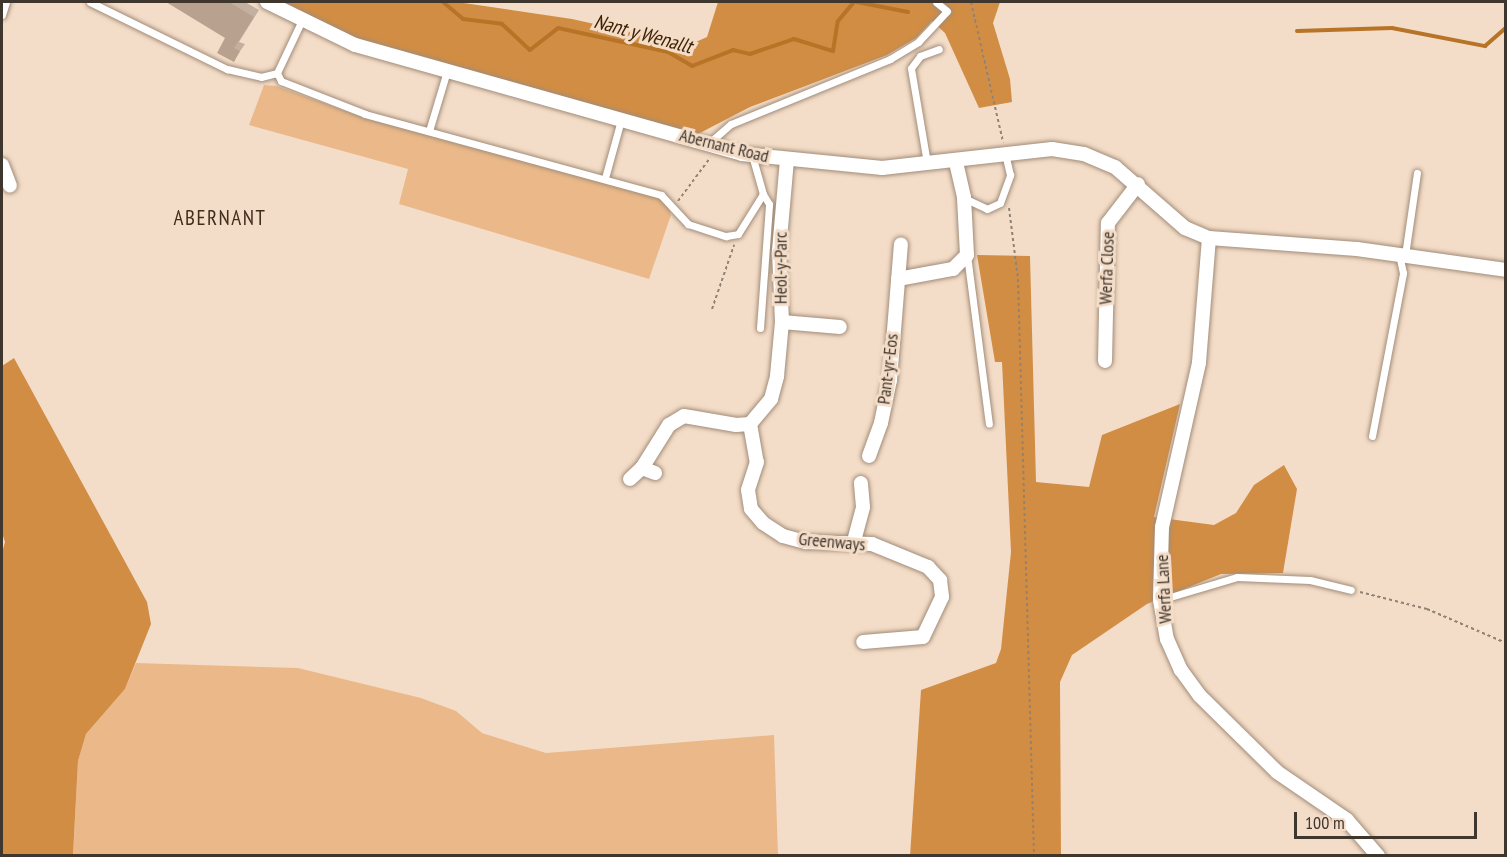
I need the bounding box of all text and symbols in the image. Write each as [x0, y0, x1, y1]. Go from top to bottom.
water label: Nant y Wenallt [591, 9, 695, 59]
street label: Abernant Road [677, 124, 771, 168]
district label: ABERNANT [174, 205, 266, 231]
street label: Werfa Close [1095, 231, 1119, 305]
street label: Heol-y-Parc [770, 232, 792, 304]
street label: Pant-yr-Eos [873, 332, 903, 406]
street label: Greenways [798, 528, 866, 556]
street label: Werfa Lane [1151, 554, 1177, 624]
scale bar [1297, 800, 1480, 838]
text: 100 m [1305, 811, 1345, 834]

